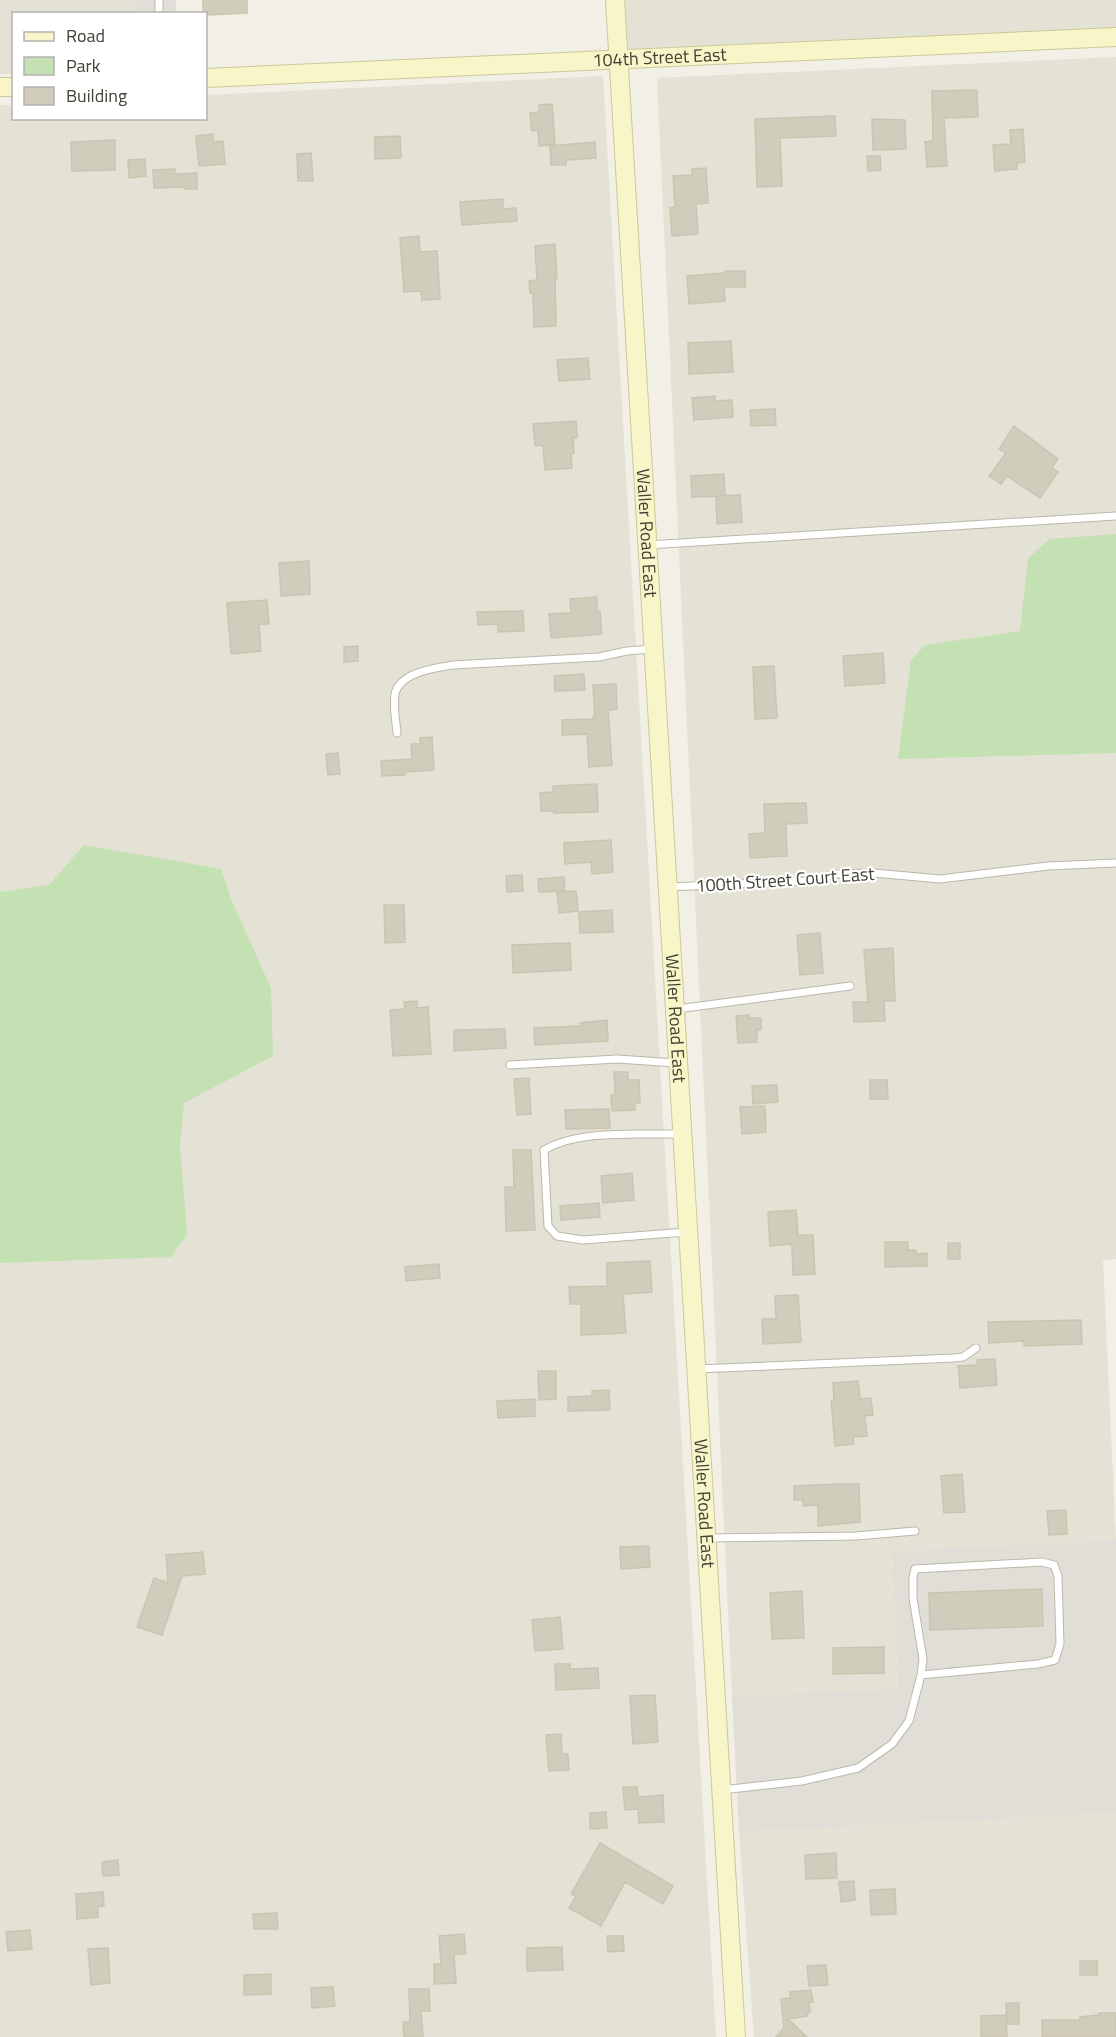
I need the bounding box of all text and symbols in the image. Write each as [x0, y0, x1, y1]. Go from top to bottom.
legend [12, 12, 207, 120]
text: Road [66, 22, 105, 49]
street label: 104th Street East [592, 41, 728, 74]
text: Park [66, 52, 101, 79]
text: Building [66, 82, 127, 109]
street label: Waller Road East [630, 468, 665, 599]
street label: 100th Street Court East [695, 860, 876, 899]
street label: Waller Road East [659, 953, 693, 1084]
street label: Waller Road East [687, 1438, 722, 1569]

